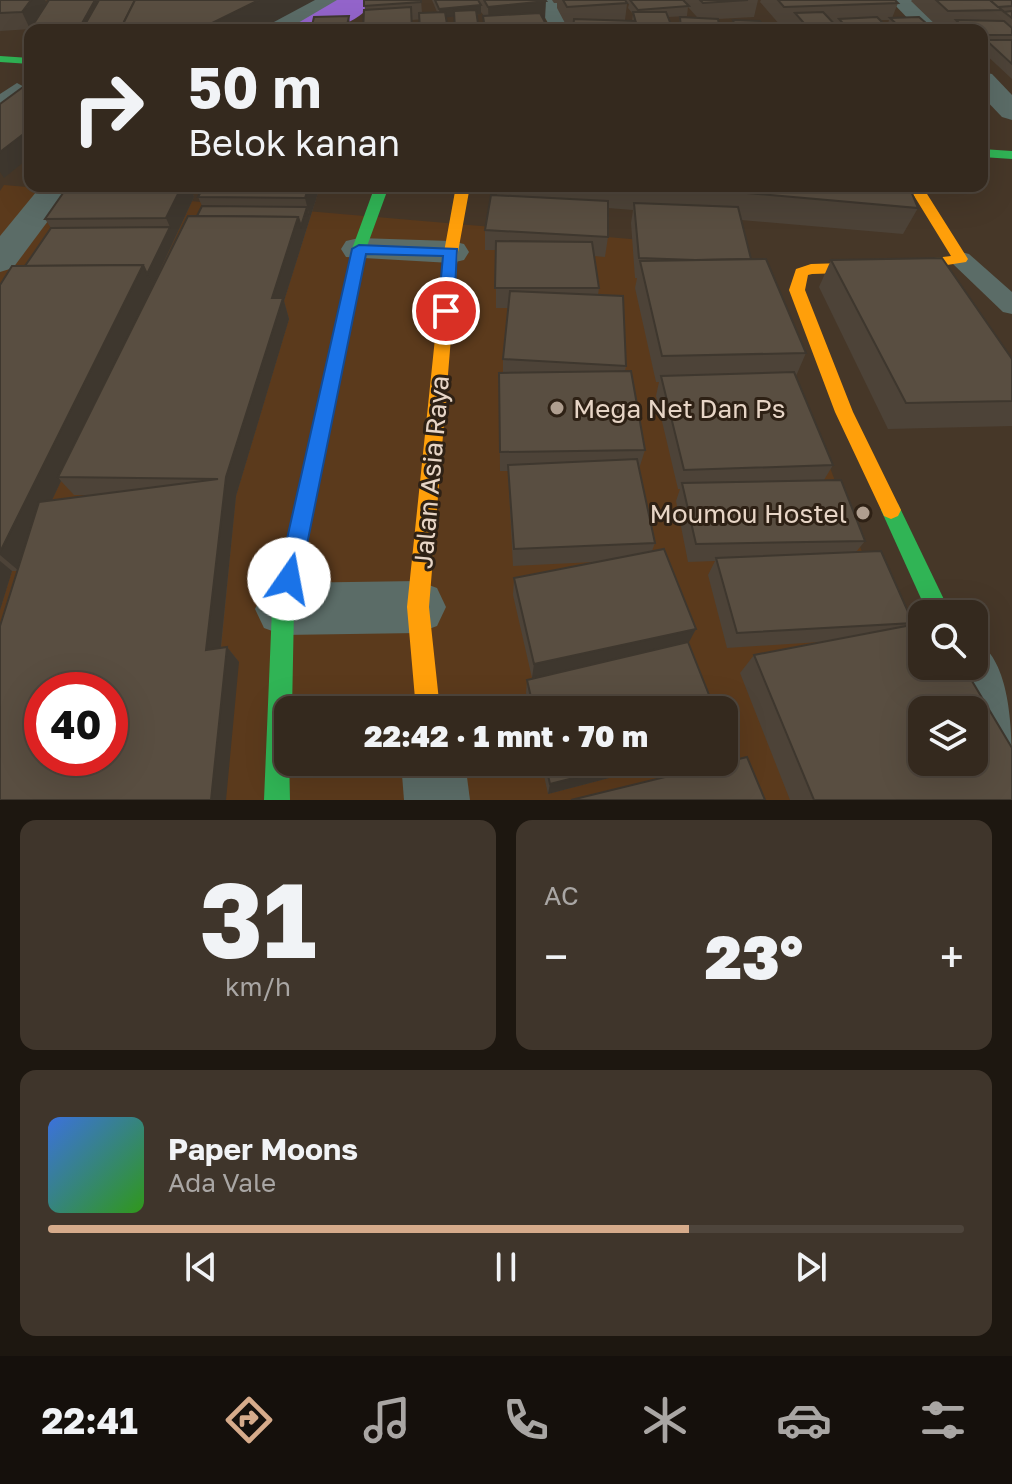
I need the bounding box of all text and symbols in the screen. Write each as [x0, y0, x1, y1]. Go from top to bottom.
text: 50 m [188, 53, 322, 120]
icon: right [56, 56, 160, 160]
text: Belok kanan [188, 121, 400, 164]
pin [412, 277, 480, 345]
icon: arrive [424, 289, 468, 333]
street label: Jalan Asia Raya [407, 374, 455, 570]
place label: Mega Net Dan Ps [573, 393, 786, 424]
marker: Mega Net Dan Ps [548, 399, 566, 417]
place label: Moumou Hostel [650, 498, 847, 529]
marker: Moumou Hostel [854, 504, 872, 522]
position arrow [247, 537, 331, 621]
map controls [908, 600, 988, 776]
button: search [908, 600, 988, 680]
speed limit sign: 40 [24, 672, 128, 776]
button: layers [908, 696, 988, 776]
text: 22:42 · 1 mnt · 70 m [364, 718, 648, 754]
text: 31 [199, 856, 317, 981]
text: AC [544, 880, 579, 911]
text: 23° [705, 920, 803, 992]
text: − [544, 930, 568, 983]
text: + [940, 930, 964, 983]
text: km/h [225, 971, 291, 1002]
text: Paper Moons [168, 1131, 358, 1167]
text: Ada Vale [168, 1167, 276, 1198]
icon: previous [179, 1245, 223, 1289]
icon: pause [484, 1245, 528, 1289]
icon: next [789, 1245, 833, 1289]
icon: directions [221, 1392, 277, 1448]
icon: music [359, 1392, 415, 1448]
icon: phone [498, 1392, 554, 1448]
icon: climate [637, 1392, 693, 1448]
icon: car [776, 1392, 832, 1448]
icon: filters [915, 1392, 971, 1448]
text: 22:41 [41, 1399, 138, 1442]

